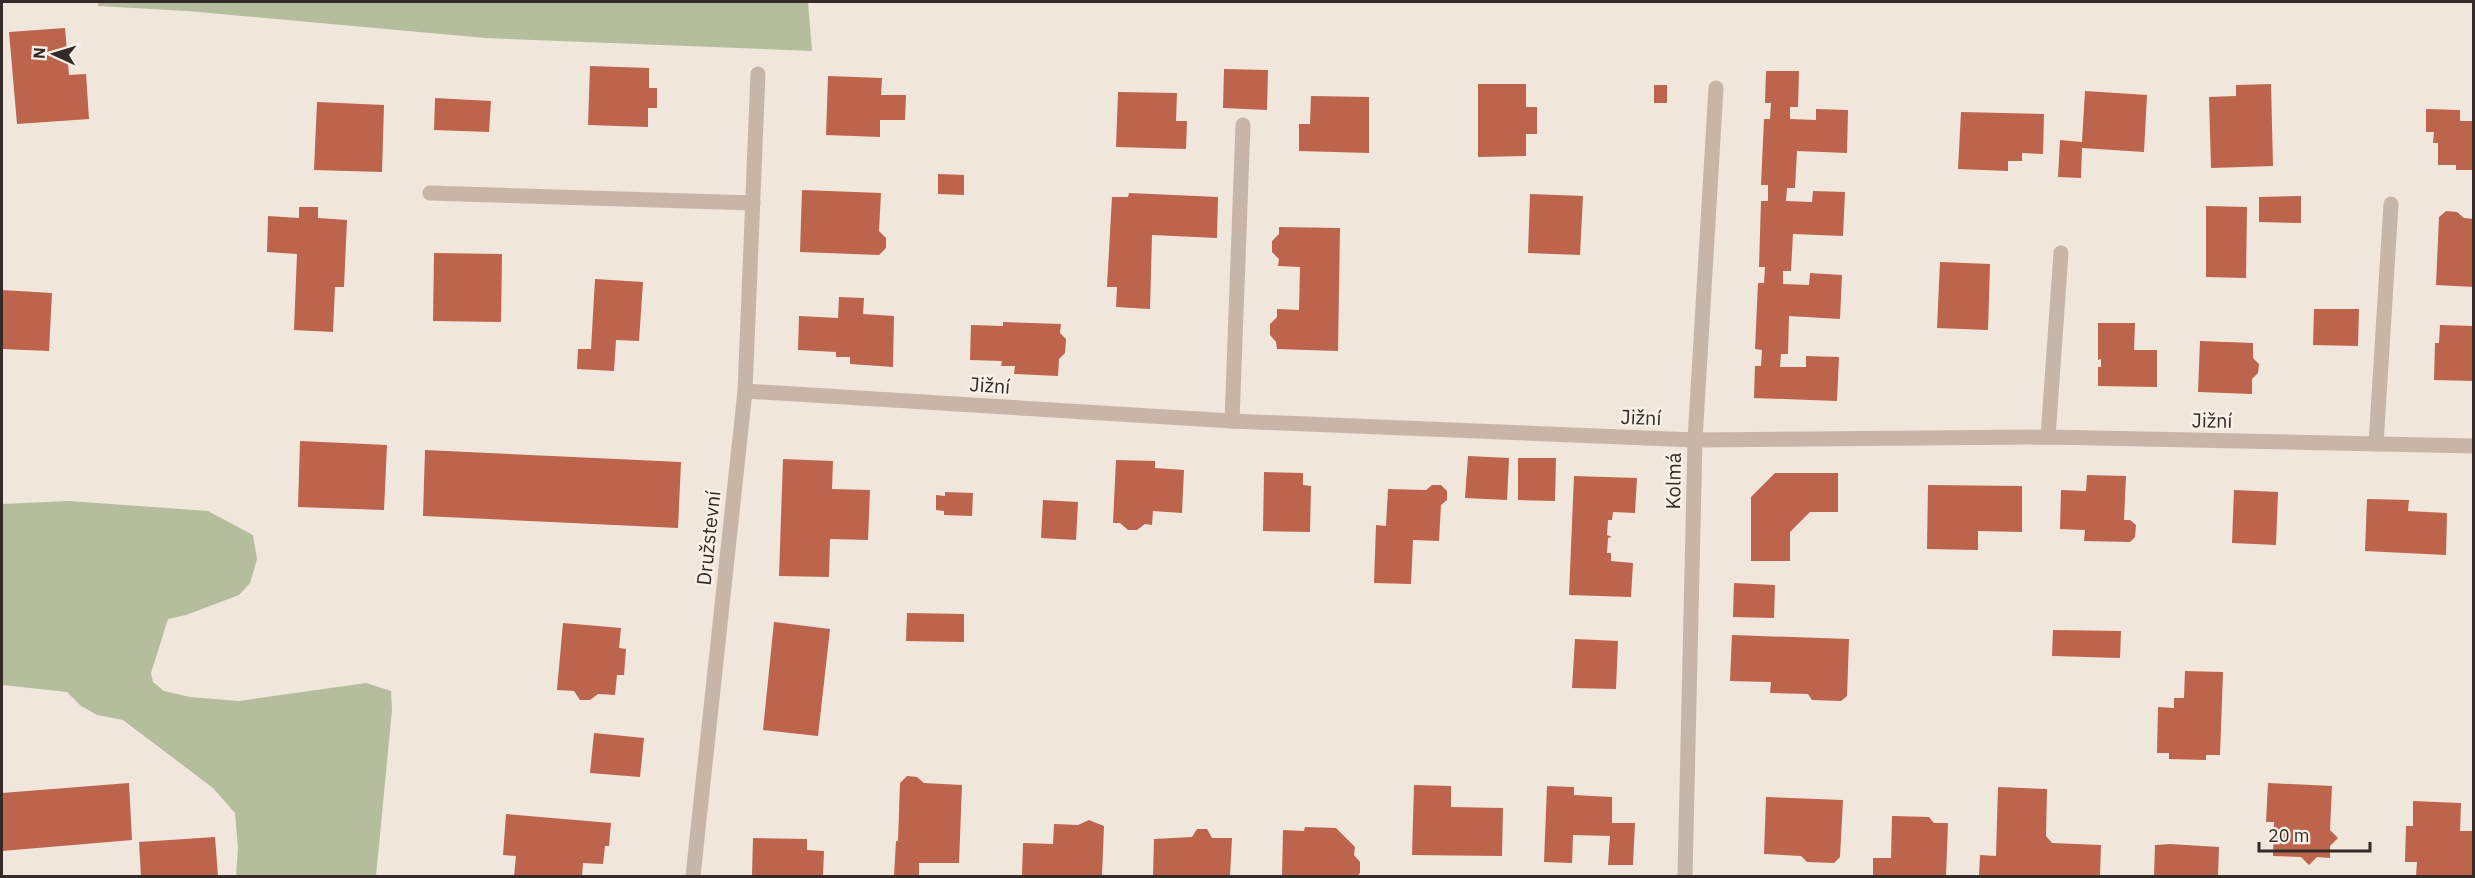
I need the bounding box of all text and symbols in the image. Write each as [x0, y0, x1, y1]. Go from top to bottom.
north arrow [24, 24, 84, 84]
text: N [29, 46, 49, 59]
street label: Jižní [969, 370, 1011, 400]
street label: Jižní [1620, 403, 1662, 431]
street label: Jižní [2191, 406, 2233, 434]
street label: Kolmá [1659, 452, 1687, 510]
street label: Družstevní [690, 489, 726, 587]
scale bar [2259, 815, 2370, 853]
text: 20 m [2268, 824, 2310, 847]

